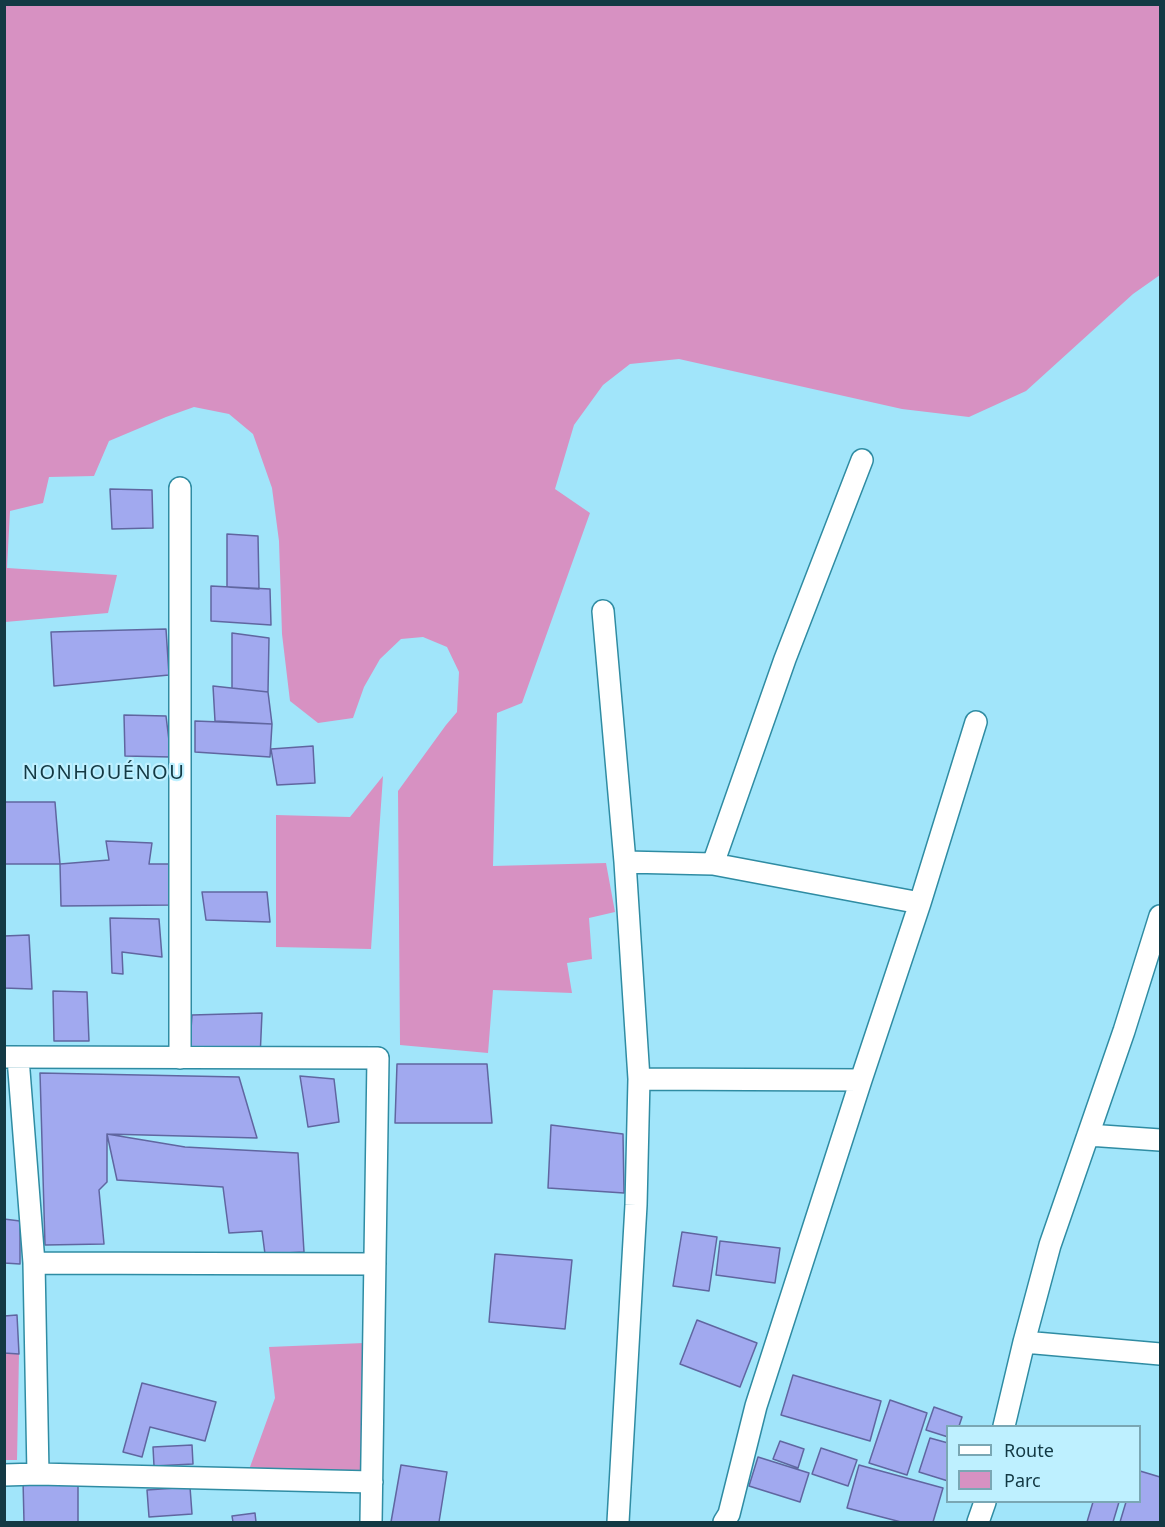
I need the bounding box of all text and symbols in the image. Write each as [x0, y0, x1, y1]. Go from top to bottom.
district label: NONHOUÉNOU [23, 761, 185, 785]
legend [946, 1425, 1141, 1503]
text: Route [1004, 1438, 1054, 1462]
text: Parc [1004, 1468, 1041, 1492]

